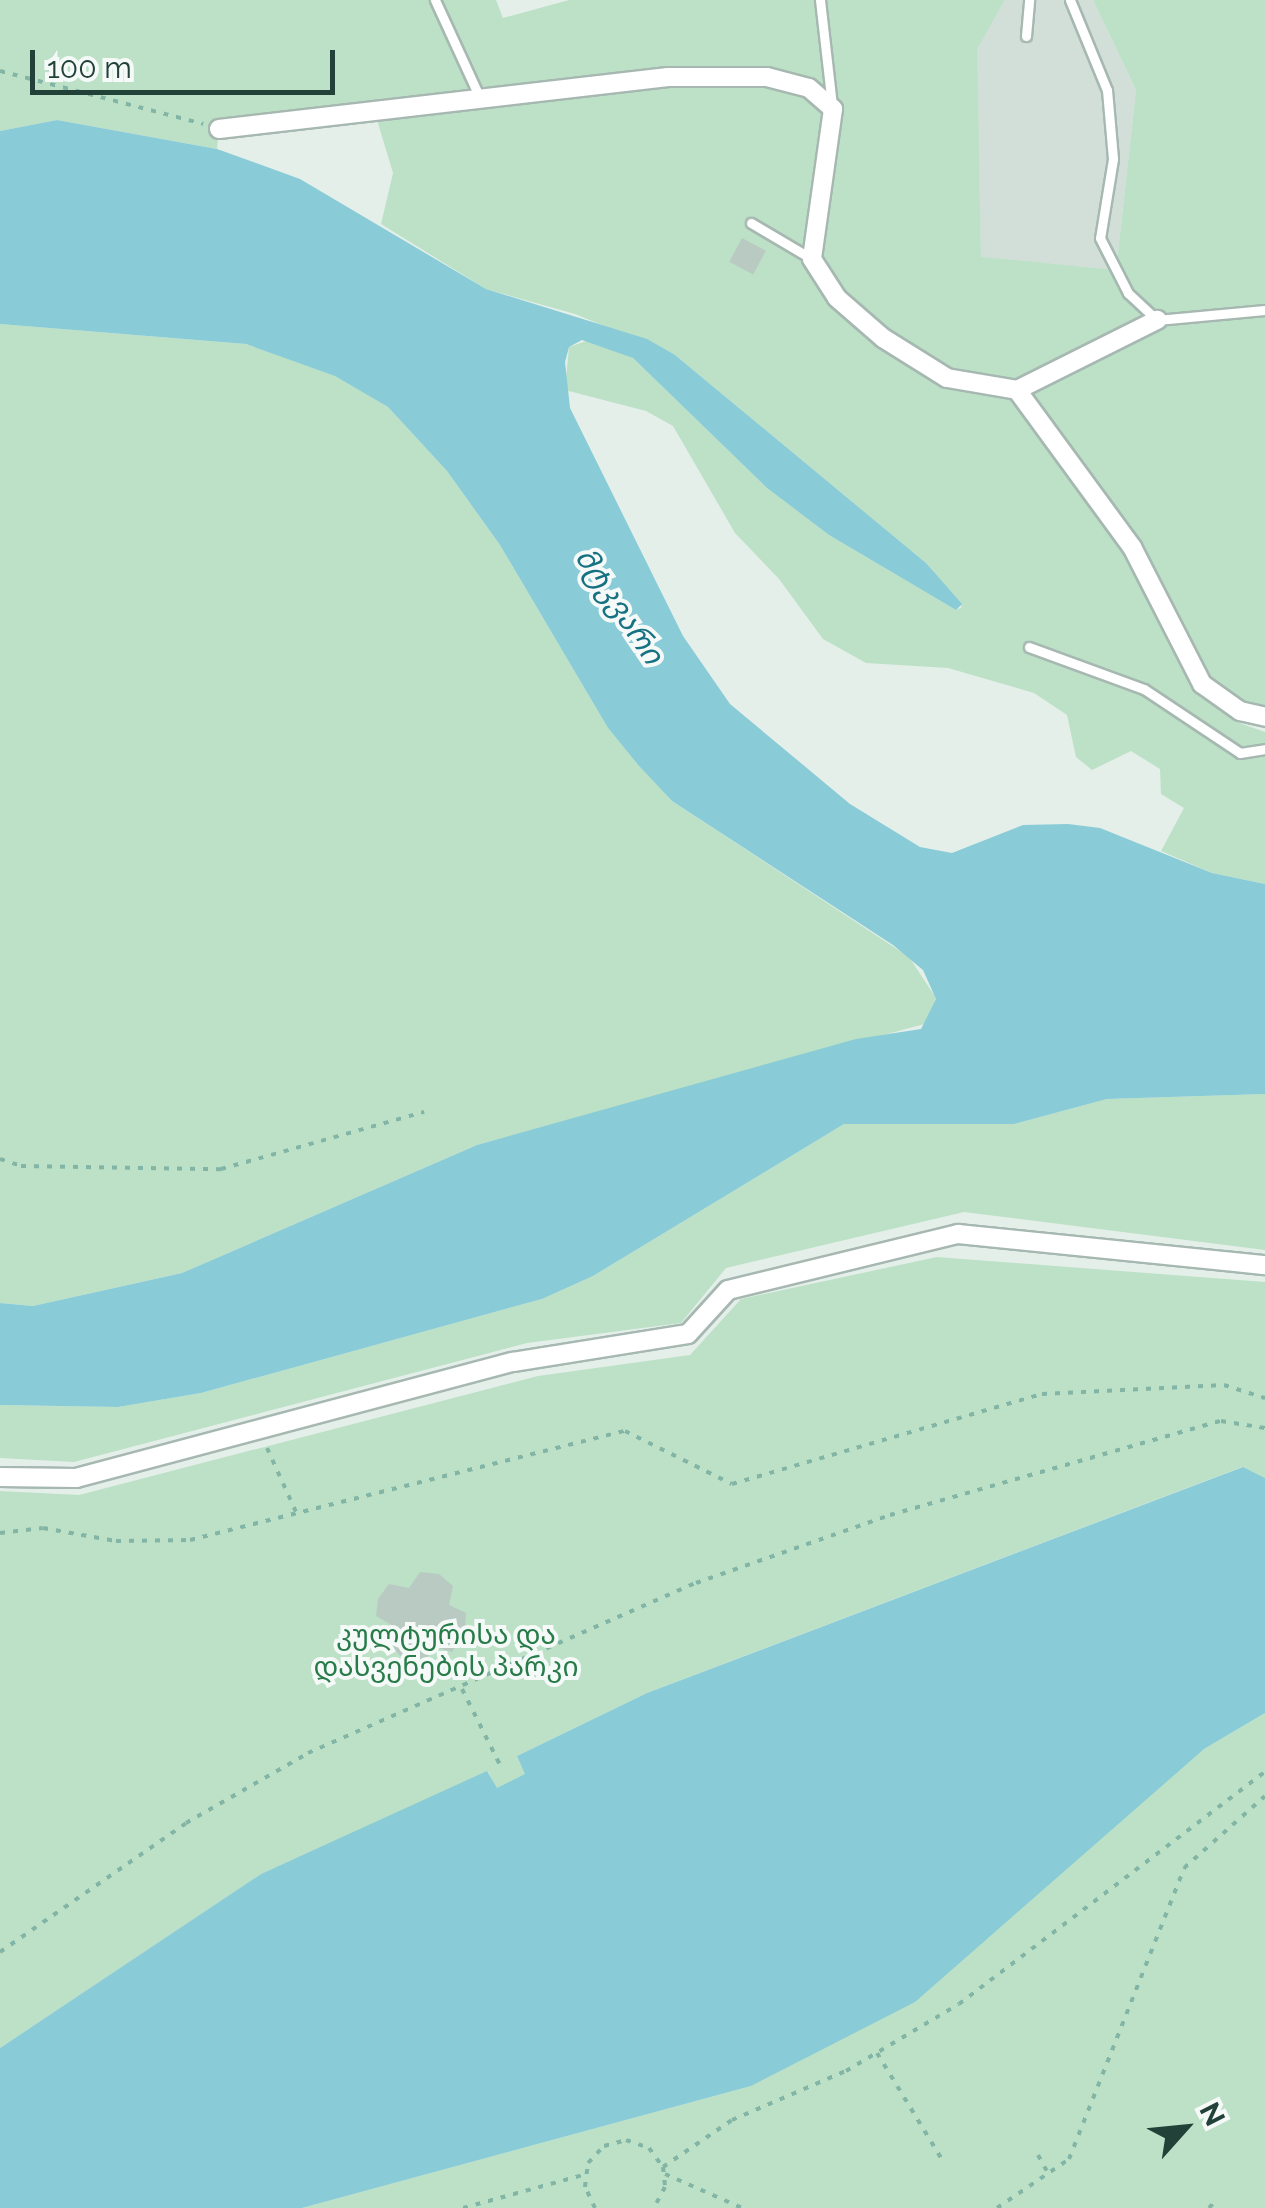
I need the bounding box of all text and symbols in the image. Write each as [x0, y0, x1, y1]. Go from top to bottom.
scale bar [35, 30, 340, 92]
text: 100 m [47, 50, 132, 85]
water label: მტკვარი [567, 541, 671, 671]
park label: კულტურისა და დასვენების პარკი [314, 1618, 578, 1684]
north arrow [1135, 2078, 1235, 2178]
text: N [1193, 2097, 1232, 2131]

